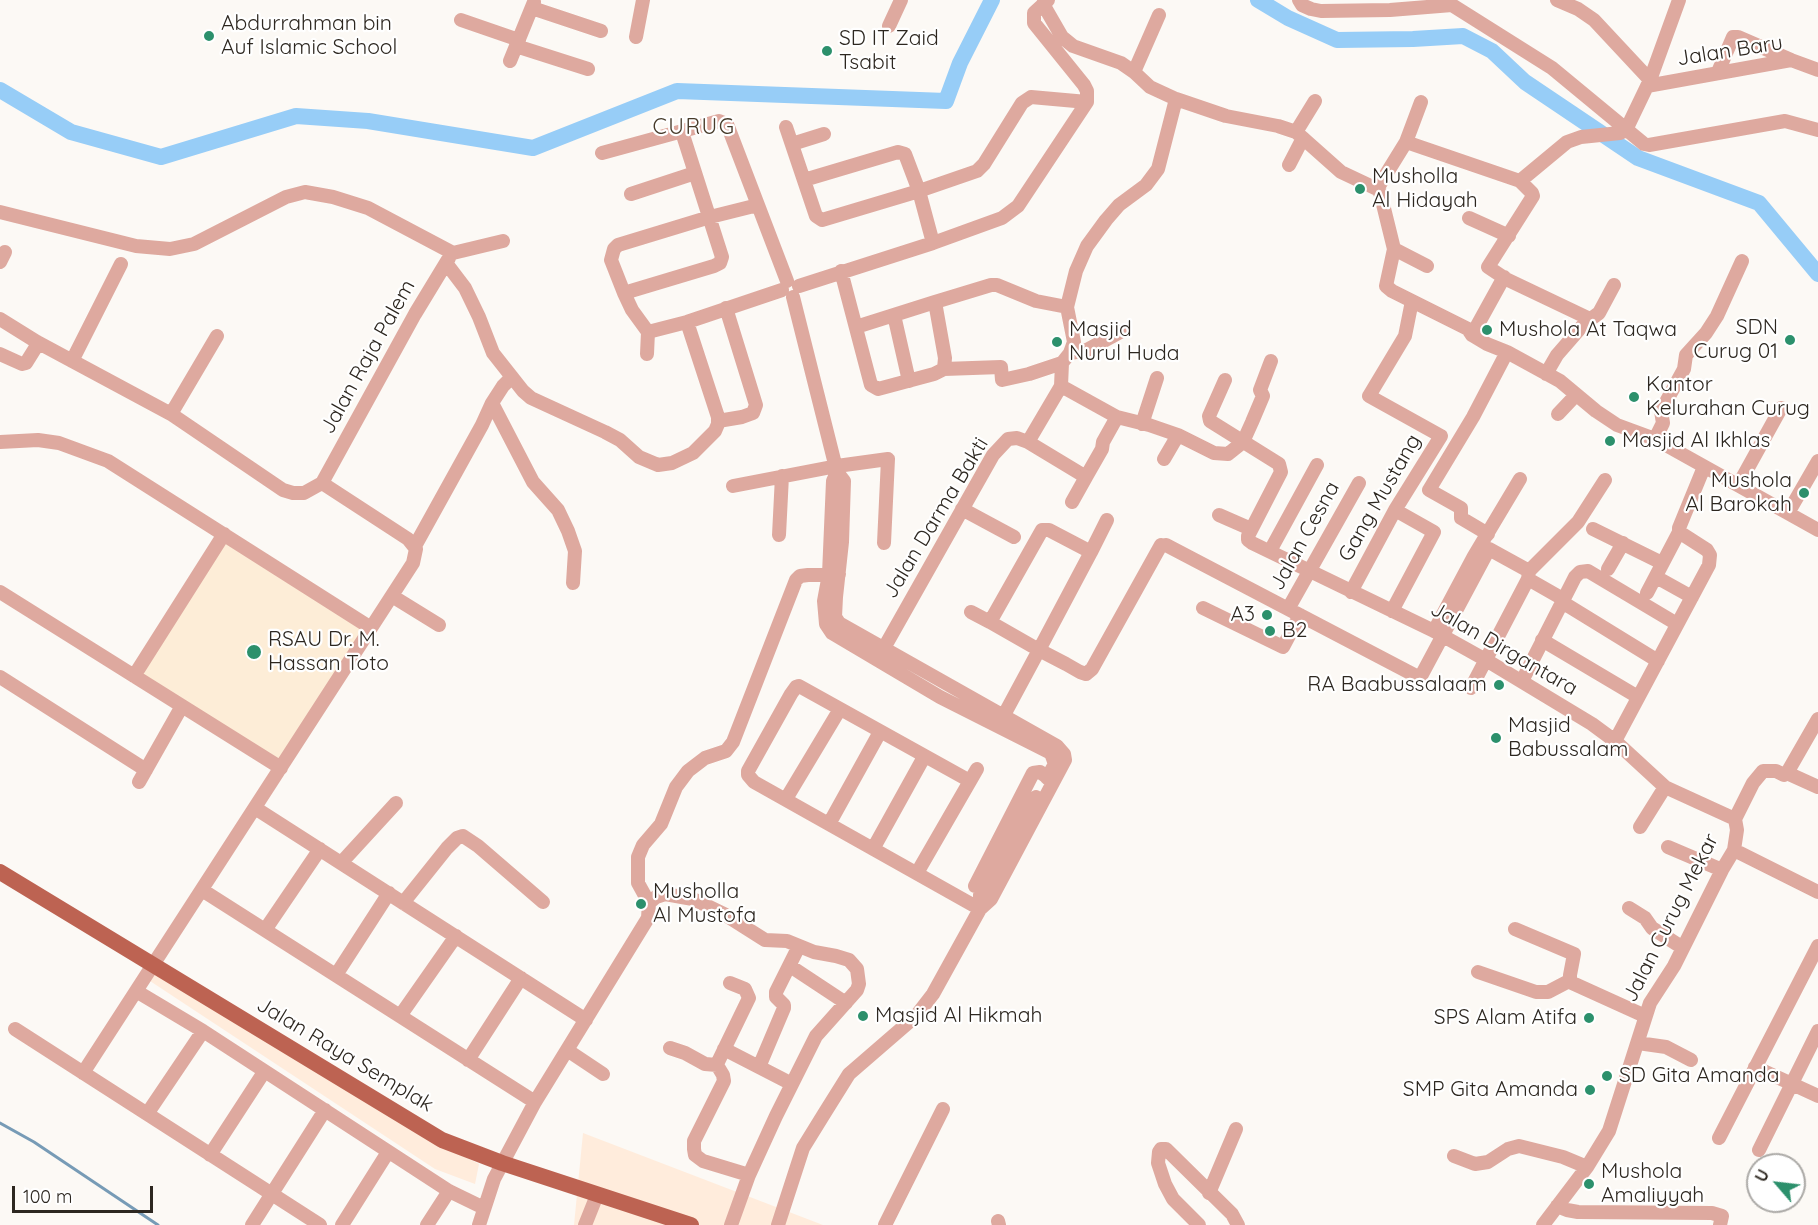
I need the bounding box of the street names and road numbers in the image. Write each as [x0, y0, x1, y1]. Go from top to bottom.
street label: Jalan Baru [1675, 30, 1785, 72]
street label: Jalan Raja Palem [315, 276, 421, 438]
street label: Gang Mustang [1333, 430, 1427, 566]
street label: Jalan Darma Bakti [878, 433, 994, 603]
street label: Jalan Cesna [1265, 477, 1345, 595]
street label: Jalan Dirgantara [1426, 597, 1582, 701]
street label: Jalan Curug Mekar [1618, 830, 1724, 1006]
street label: Jalan Raya Semplak [252, 992, 438, 1118]

